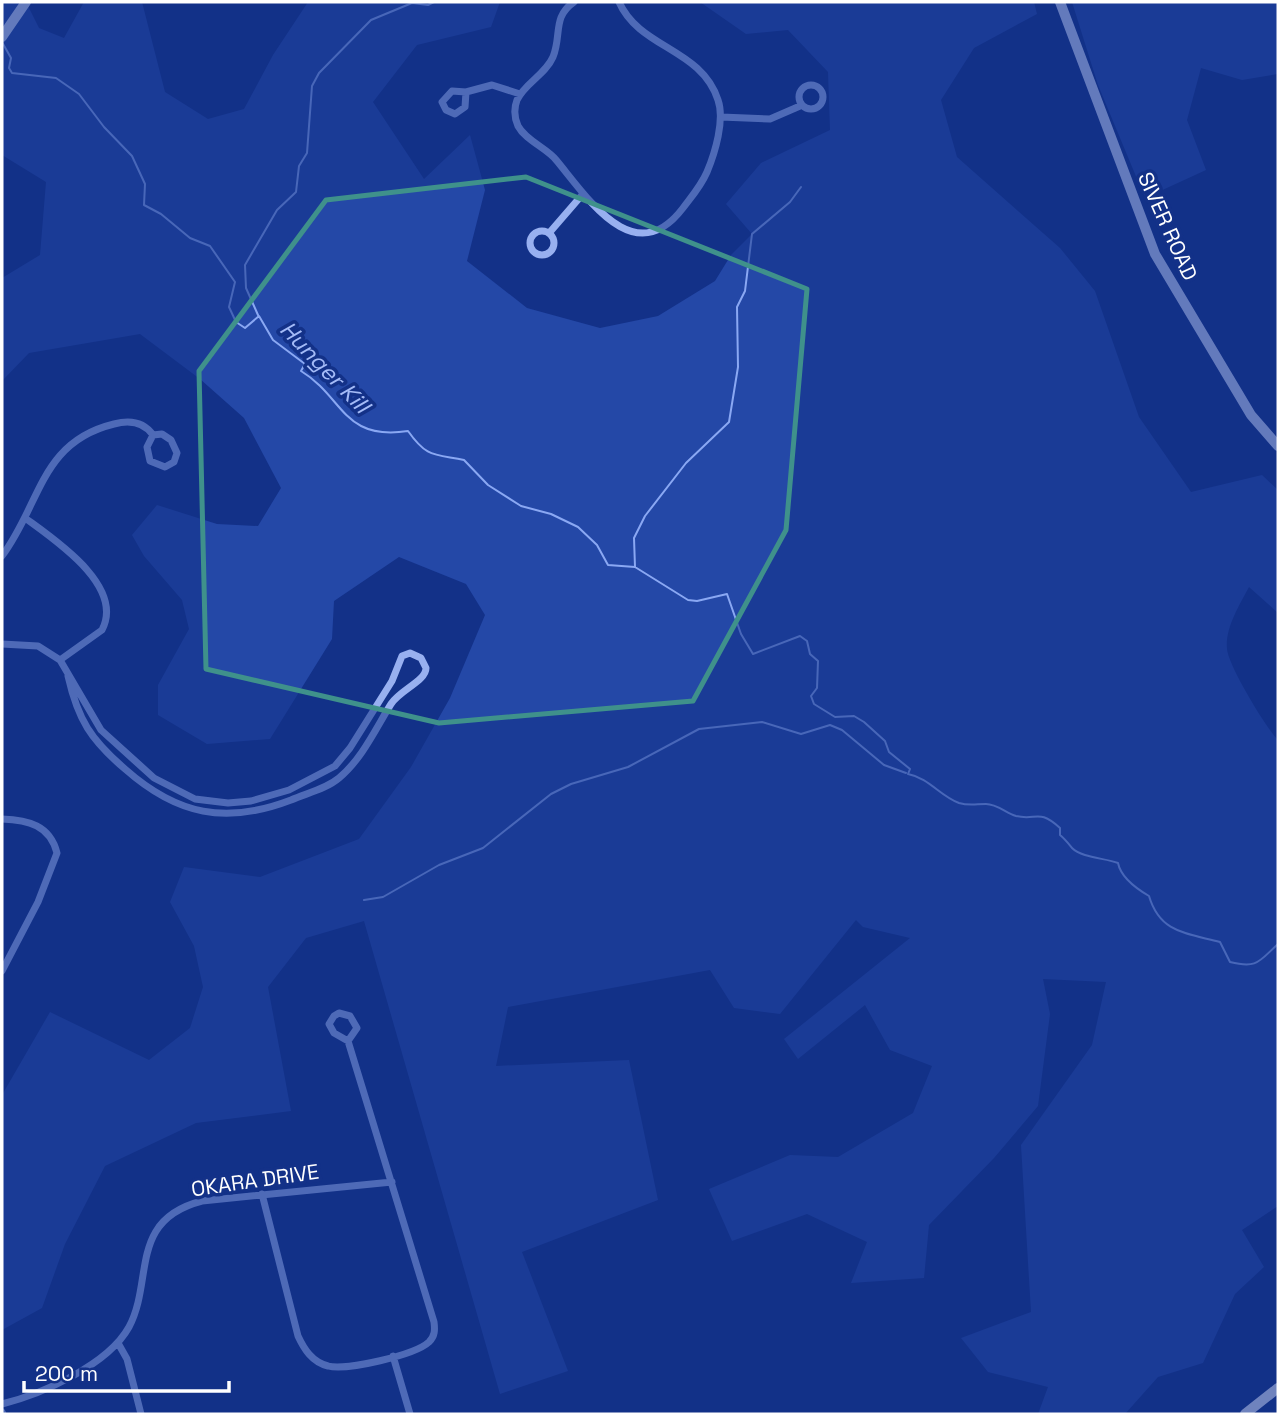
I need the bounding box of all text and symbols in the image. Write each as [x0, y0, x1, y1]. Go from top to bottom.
street label: SIVER ROAD [1132, 168, 1204, 284]
water label: Hunger Kill [274, 314, 378, 421]
street label: OKARA DRIVE [189, 1158, 321, 1202]
scale bar [24, 1350, 229, 1394]
text: 200 m [35, 1360, 98, 1387]

